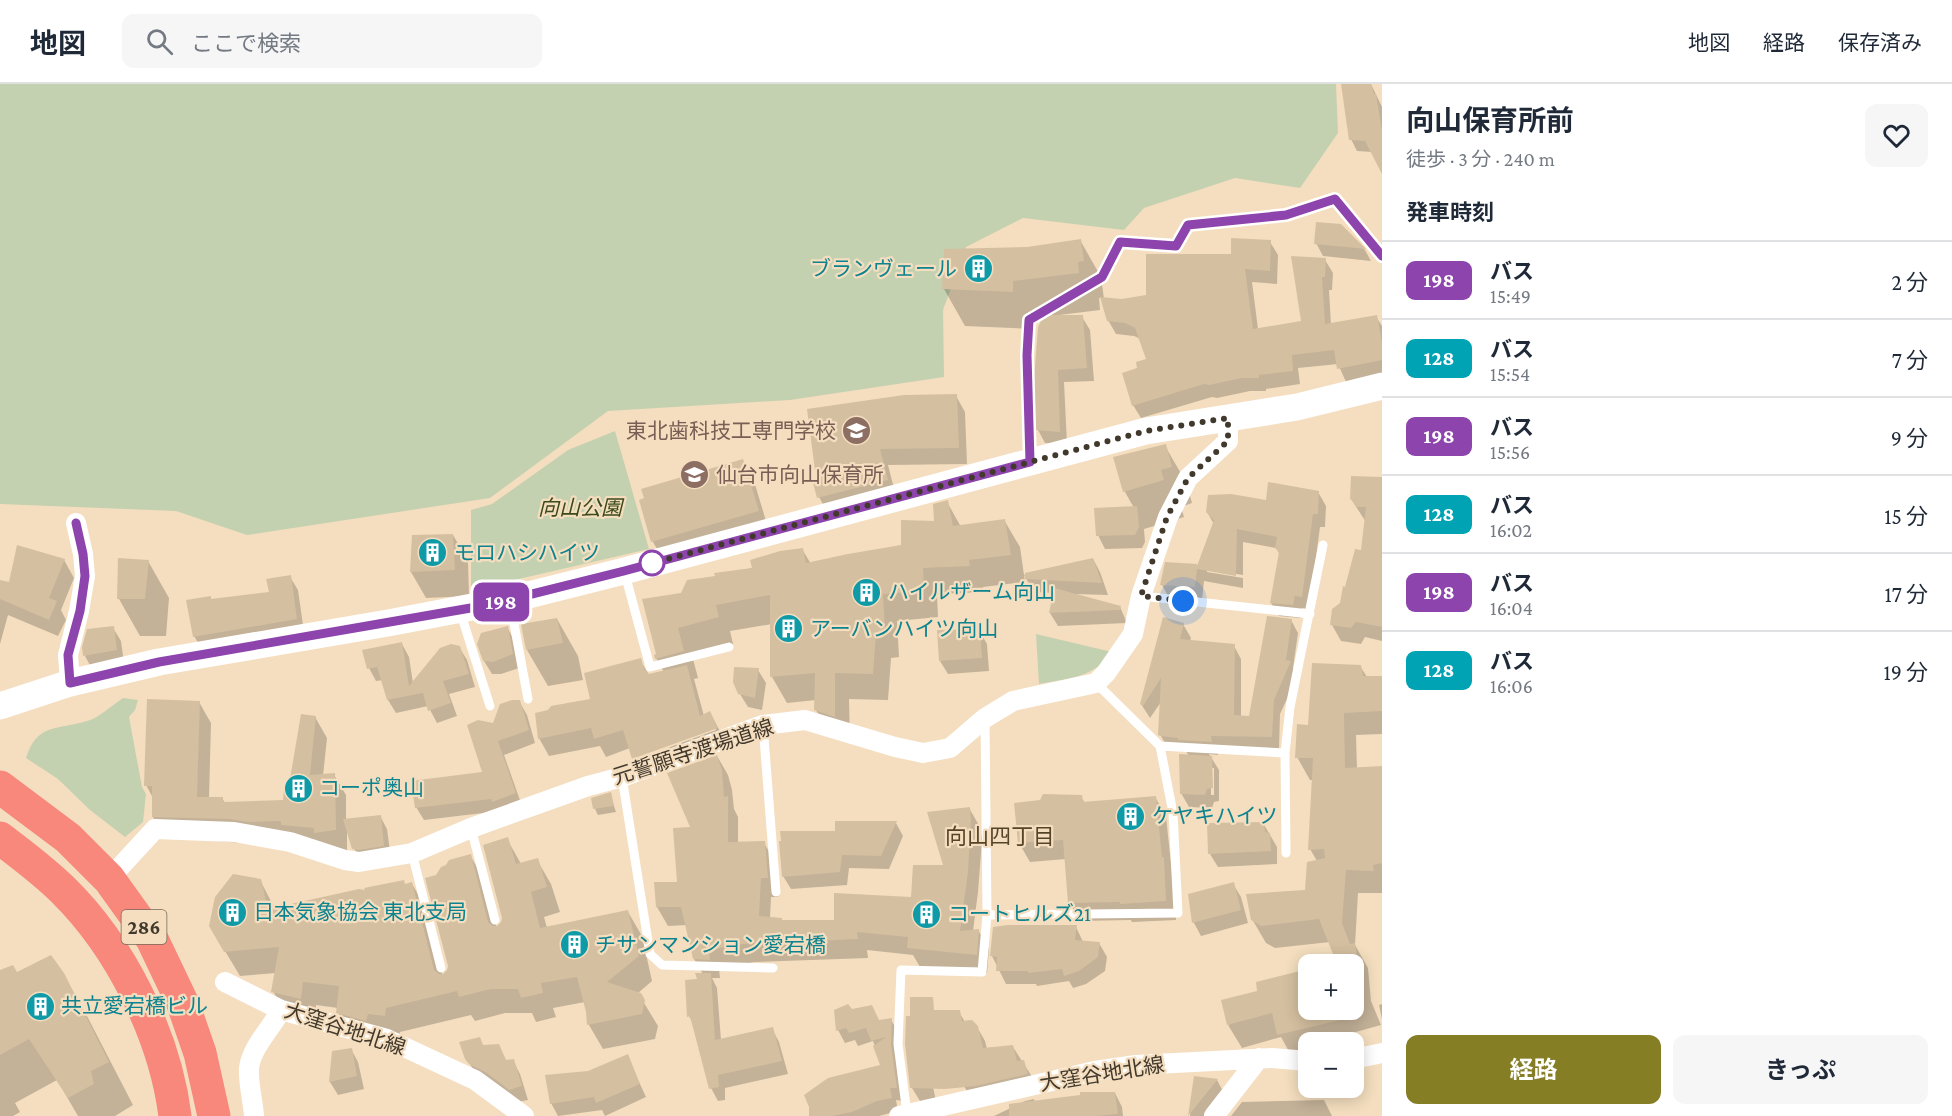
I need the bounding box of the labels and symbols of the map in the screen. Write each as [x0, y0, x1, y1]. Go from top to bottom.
building icon: ブランヴェール [962, 253, 994, 285]
place label: ブランヴェール [810, 257, 957, 281]
school or university icon: 東北歯科技工専門学校 [841, 415, 873, 447]
place label: 東北歯科技工専門学校 [626, 419, 836, 443]
school or university icon: 仙台市向山保育所 [679, 459, 711, 491]
place label: 仙台市向山保育所 [716, 463, 884, 487]
park label: 向山公園 [538, 496, 625, 520]
building icon: モロハシハイツ [417, 537, 449, 569]
place label: モロハシハイツ [454, 541, 600, 565]
unlabelled marker [639, 550, 665, 576]
building icon: ハイルザーム向山 [851, 576, 883, 608]
place label: ハイルザーム向山 [888, 580, 1055, 604]
line badge: 198 [466, 582, 536, 622]
your location [1168, 586, 1198, 616]
building icon: アーバンハイツ向山 [773, 613, 805, 645]
place label: アーバンハイツ向山 [810, 617, 998, 641]
street label: 元誓願寺渡場道線 [609, 715, 777, 789]
building icon: コーポ奥山 [282, 772, 314, 804]
place label: コーポ奥山 [319, 776, 424, 800]
building icon: ケヤキハイツ [1115, 800, 1147, 832]
place label: ケヤキハイツ [1152, 804, 1278, 828]
district label: 向山四丁目 [945, 824, 1055, 849]
building icon: 日本気象協会 東北支局 [216, 896, 248, 928]
building icon: コートヒルズ21 [911, 898, 943, 930]
place label: 日本気象協会 東北支局 [253, 900, 467, 924]
place label: コートヒルズ21 [948, 902, 1091, 926]
road number: 286 [122, 910, 166, 944]
building icon: チサンマンション愛宕橋 [558, 929, 590, 961]
place label: チサンマンション愛宕橋 [595, 933, 826, 957]
building icon: 共立愛宕橋ビル [24, 990, 56, 1022]
place label: 共立愛宕橋ビル [61, 994, 208, 1018]
street label: 大窪谷地北線 [281, 998, 409, 1060]
street label: 大窪谷地北線 [1038, 1052, 1166, 1096]

